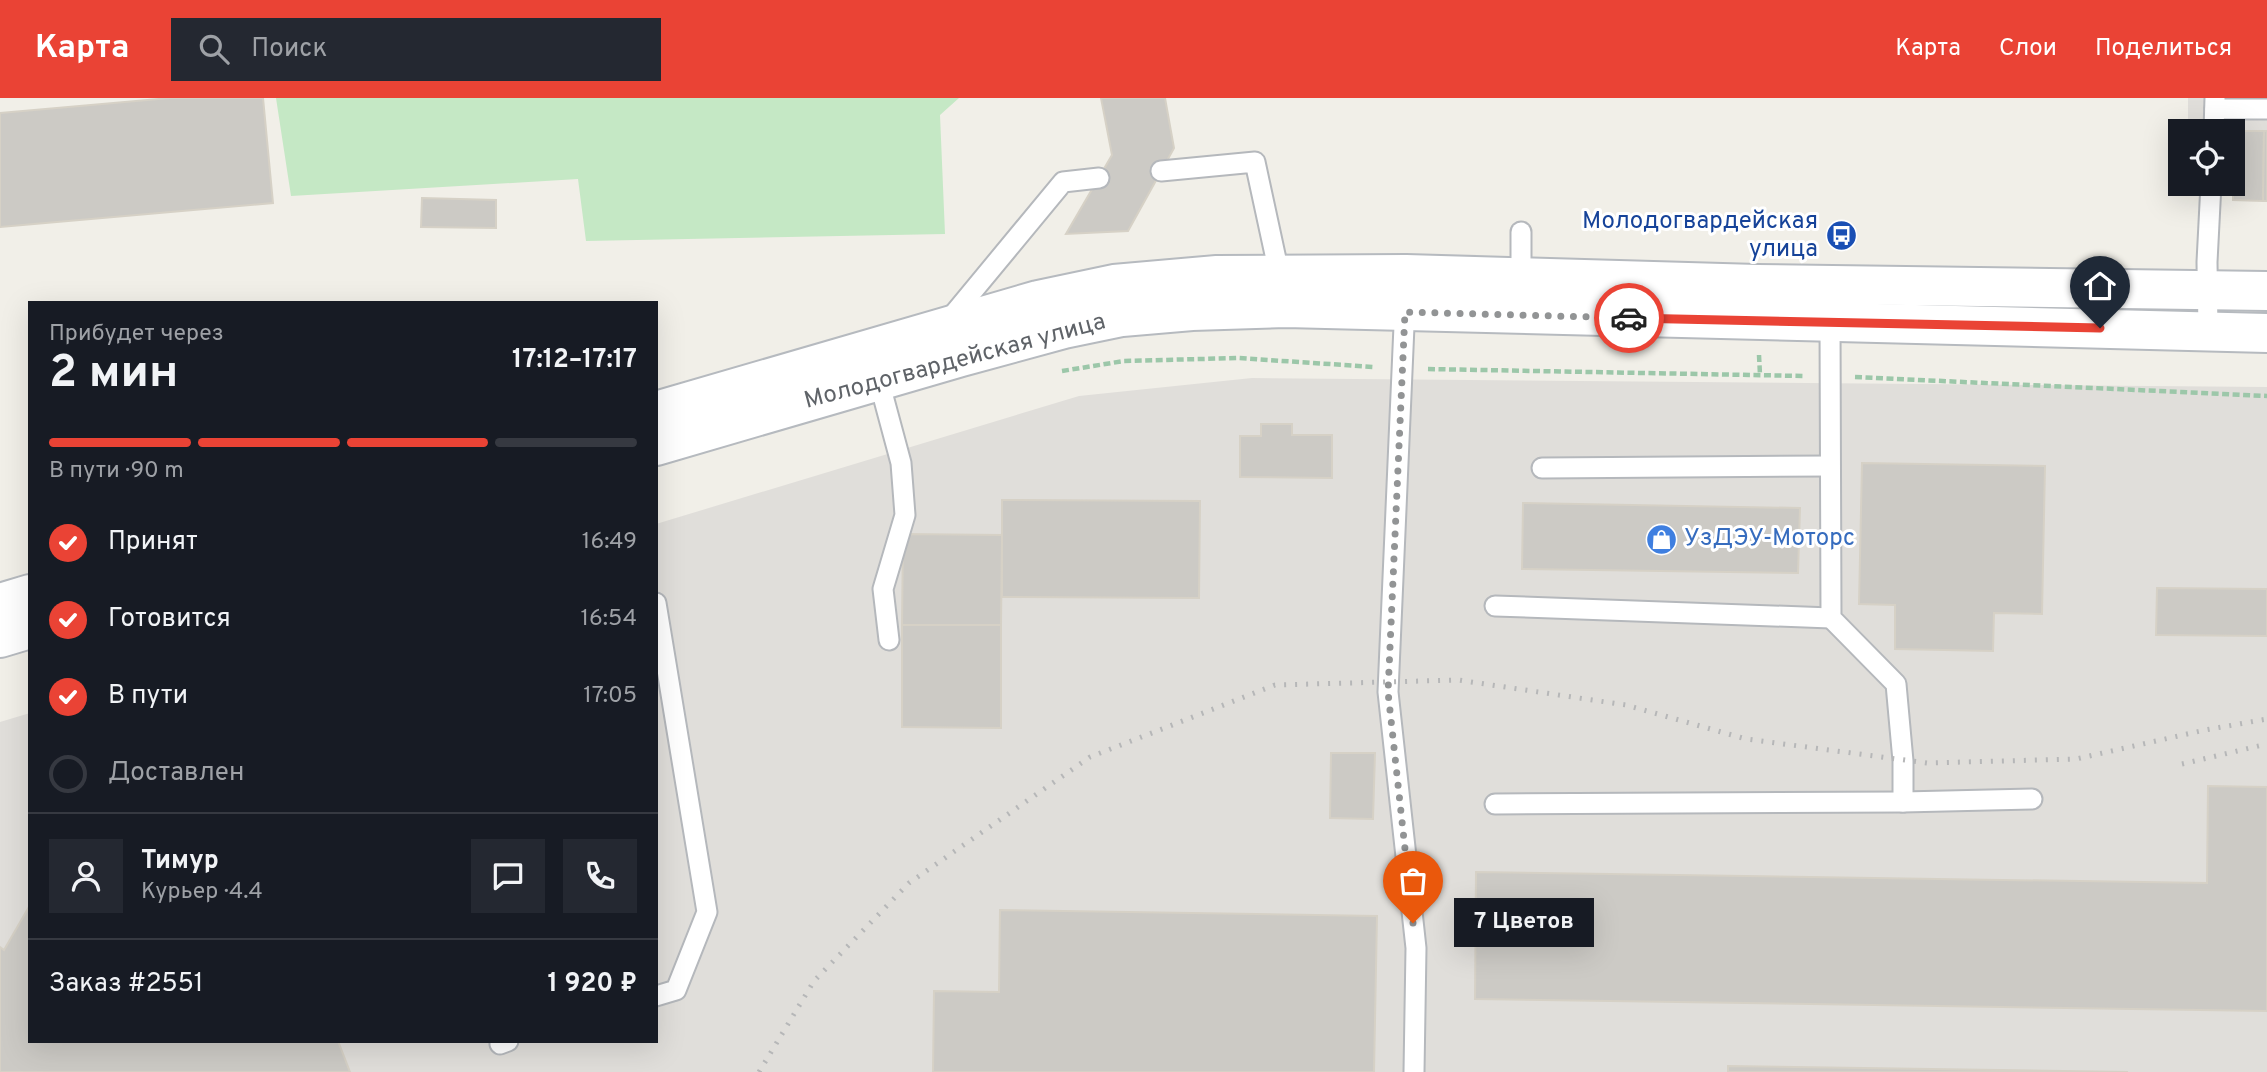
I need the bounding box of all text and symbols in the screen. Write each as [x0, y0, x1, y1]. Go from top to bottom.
search box [171, 18, 661, 81]
text: Карта [35, 28, 129, 70]
icon: search [195, 30, 233, 68]
text: Поиск [251, 33, 327, 66]
text: Карта [1895, 34, 1961, 64]
text: Слои [1999, 34, 2057, 64]
text: Поделиться [2095, 34, 2232, 64]
map controls [2168, 119, 2245, 196]
button: locate [2168, 119, 2245, 196]
place label: Молодогвардейская улица [1582, 207, 1818, 265]
bus stop icon: Молодогвардейская улица [1824, 219, 1858, 253]
pin [2070, 256, 2130, 328]
icon: home [2081, 267, 2119, 305]
courier [1594, 283, 1664, 353]
icon: car [1610, 299, 1648, 337]
street label: Молодогвардейская улица [801, 307, 1109, 417]
text: Прибудет через [49, 320, 224, 349]
text: 17:12–17:17 [512, 344, 637, 377]
text: 2 мин [49, 345, 178, 404]
text: В пути · 90 m [49, 457, 184, 486]
shop icon: УзДЭУ-Моторс [1644, 522, 1678, 556]
icon: check [49, 524, 87, 562]
place label: УзДЭУ-Моторс [1684, 524, 1855, 554]
text: Принят [108, 526, 198, 559]
text: 16:49 [582, 528, 637, 557]
icon: check [49, 601, 87, 639]
text: Готовится [108, 603, 231, 636]
text: 16:54 [580, 605, 637, 634]
icon: check [49, 678, 87, 716]
text: В пути [108, 680, 188, 713]
text: 17:05 [583, 682, 637, 711]
text: Доставлен [108, 757, 244, 790]
button: person [49, 839, 123, 913]
button: chat [471, 839, 545, 913]
button: phone [563, 839, 637, 913]
text: Тимур [141, 845, 219, 878]
pin [1383, 851, 1443, 923]
icon: bag [1394, 862, 1432, 900]
text: Курьер · 4.4 [141, 878, 263, 907]
callout: 7 Цветов [1455, 898, 1595, 948]
text: 7 Цветов [1474, 908, 1574, 937]
text: Заказ #2551 [49, 968, 204, 1001]
text: 1 920 ₽ [548, 968, 637, 1001]

